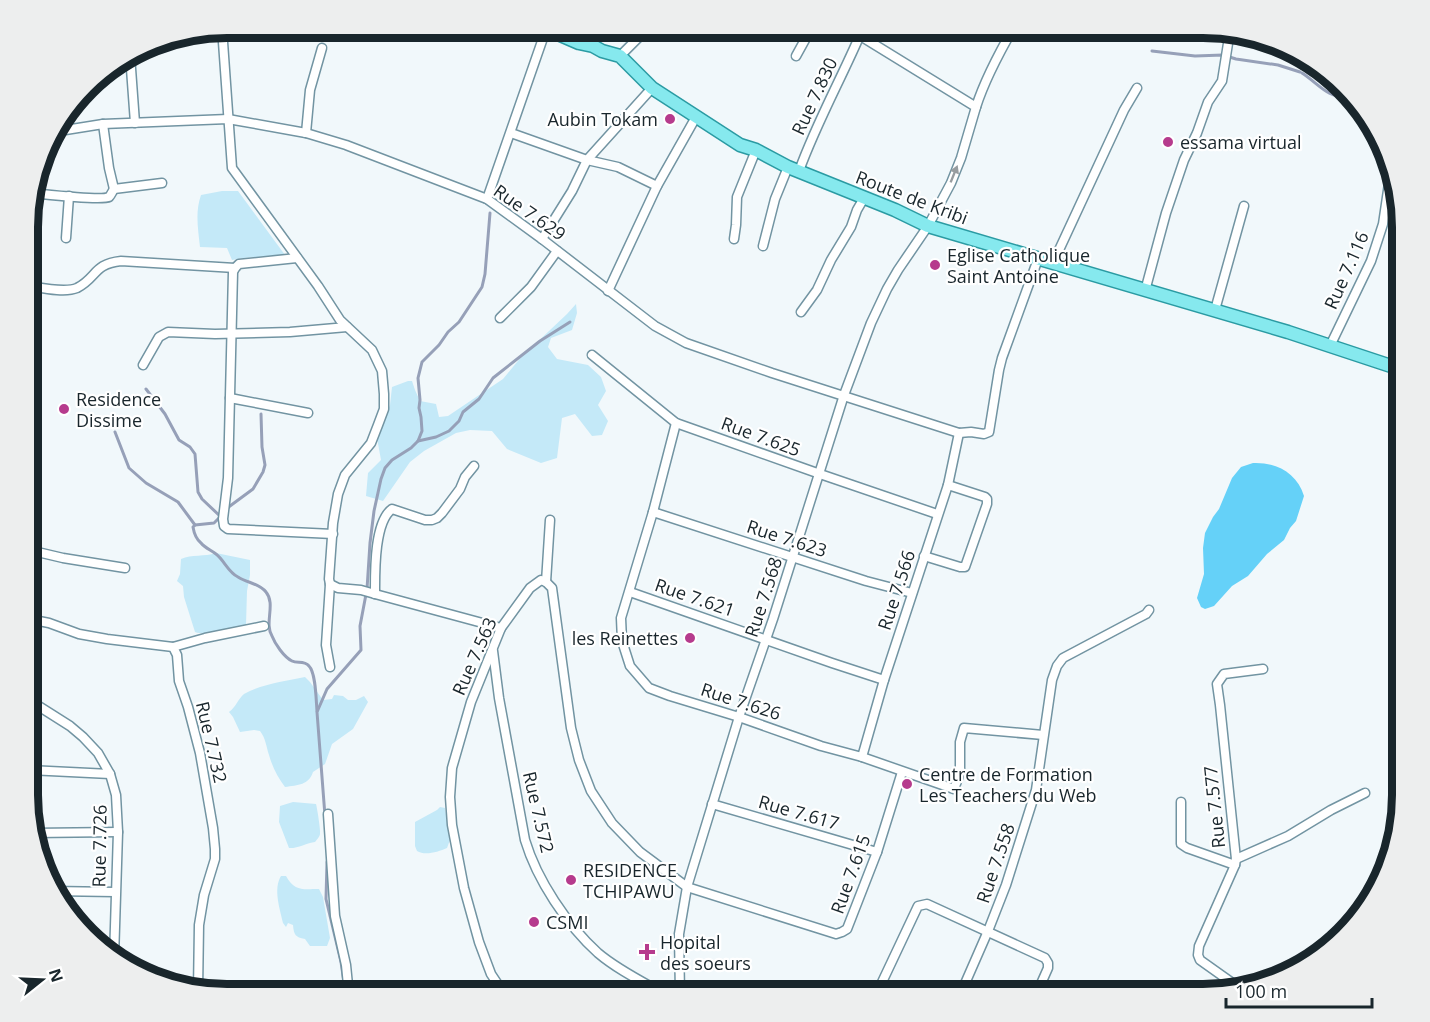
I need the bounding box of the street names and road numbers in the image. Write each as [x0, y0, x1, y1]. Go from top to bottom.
street label: Rue 7.830 [786, 53, 842, 139]
street label: Route de Kribi [852, 165, 972, 229]
street label: Rue 7.629 [489, 178, 571, 246]
street label: Rue 7.116 [1318, 227, 1374, 313]
street label: Rue 7.625 [718, 411, 804, 461]
street label: Rue 7.623 [744, 514, 830, 562]
street label: Rue 7.566 [872, 547, 920, 633]
street label: Rue 7.568 [739, 554, 787, 640]
street label: Rue 7.621 [652, 572, 738, 622]
street label: Rue 7.563 [446, 613, 502, 699]
street label: Rue 7.626 [698, 677, 784, 725]
street label: Rue 7.732 [191, 699, 233, 785]
street label: Rue 7.577 [1198, 765, 1230, 849]
street label: Rue 7.572 [518, 769, 560, 855]
street label: Rue 7.617 [756, 789, 842, 835]
street label: Rue 7.726 [86, 804, 112, 888]
street label: Rue 7.558 [970, 820, 1020, 906]
street label: Rue 7.615 [825, 831, 875, 917]

